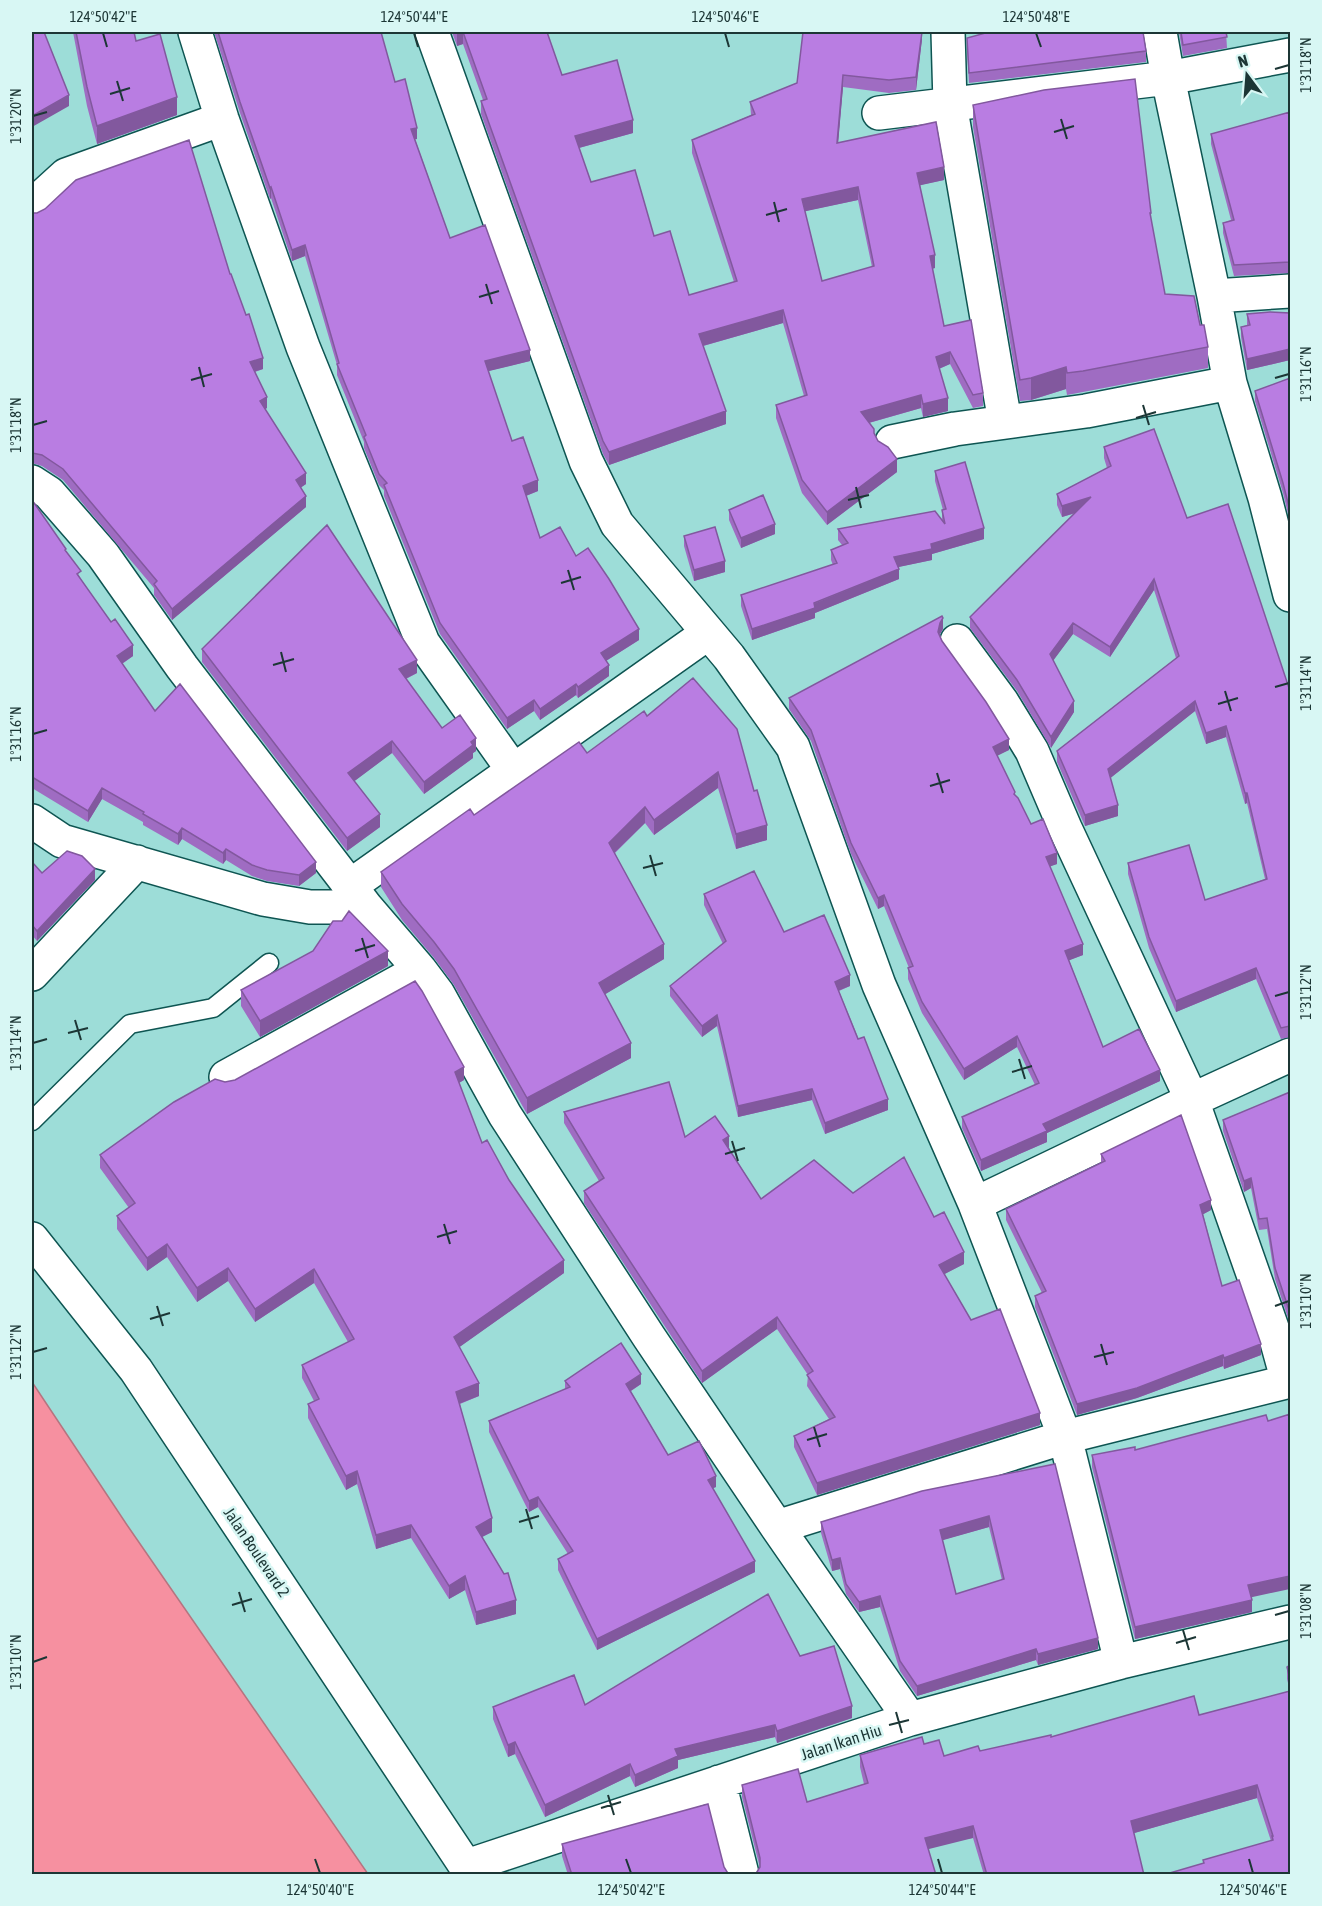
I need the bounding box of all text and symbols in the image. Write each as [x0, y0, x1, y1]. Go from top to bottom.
text: 124°50'42"E [69, 8, 137, 25]
text: 124°50'44"E [380, 8, 448, 25]
text: 124°50'46"E [691, 8, 759, 25]
text: 124°50'48"E [1002, 8, 1070, 25]
text: 1°31'18"N [1297, 37, 1314, 93]
north arrow [1217, 45, 1277, 105]
text: N [1236, 51, 1250, 71]
text: 1°31'20"N [7, 88, 24, 144]
text: 1°31'16"N [1297, 346, 1314, 402]
text: 1°31'18"N [7, 397, 24, 453]
text: 1°31'14"N [1297, 655, 1314, 711]
text: 1°31'16"N [7, 706, 24, 762]
text: 1°31'12"N [1297, 964, 1314, 1020]
text: 1°31'14"N [7, 1015, 24, 1071]
text: 1°31'10"N [1297, 1273, 1314, 1329]
text: 1°31'12"N [7, 1324, 24, 1380]
street label: Jalan Boulevard 2 [220, 1504, 294, 1600]
text: 1°31'08"N [1297, 1583, 1314, 1639]
text: 1°31'10"N [7, 1634, 24, 1690]
street label: Jalan Ikan Hiu [799, 1721, 883, 1763]
text: 124°50'40"E [286, 1881, 354, 1898]
text: 124°50'42"E [597, 1881, 665, 1898]
text: 124°50'44"E [908, 1881, 976, 1898]
text: 124°50'46"E [1219, 1881, 1287, 1898]

